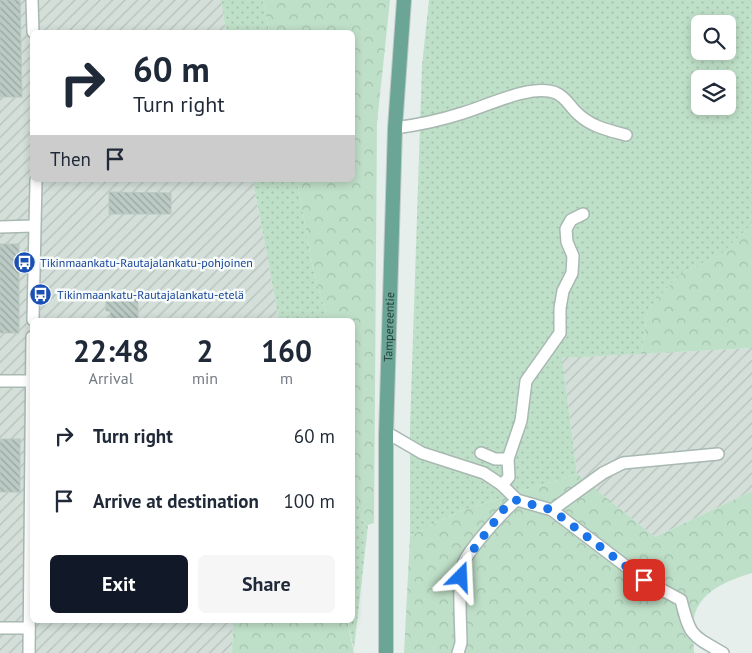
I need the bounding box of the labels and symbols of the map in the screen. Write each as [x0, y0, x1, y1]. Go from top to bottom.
bus stop icon: Tikinmaankatu-Rautajalankatu-pohjoinen [12, 251, 36, 275]
place label: Tikinmaankatu-Rautajalankatu-pohjoinen [40, 255, 253, 270]
bus stop icon: Tikinmaankatu-Rautajalankatu-etelä [29, 283, 53, 307]
place label: Tikinmaankatu-Rautajalankatu-etelä [57, 287, 244, 302]
street label: Tampereentie [380, 292, 397, 362]
position arrow [434, 550, 486, 602]
pin [623, 559, 665, 601]

